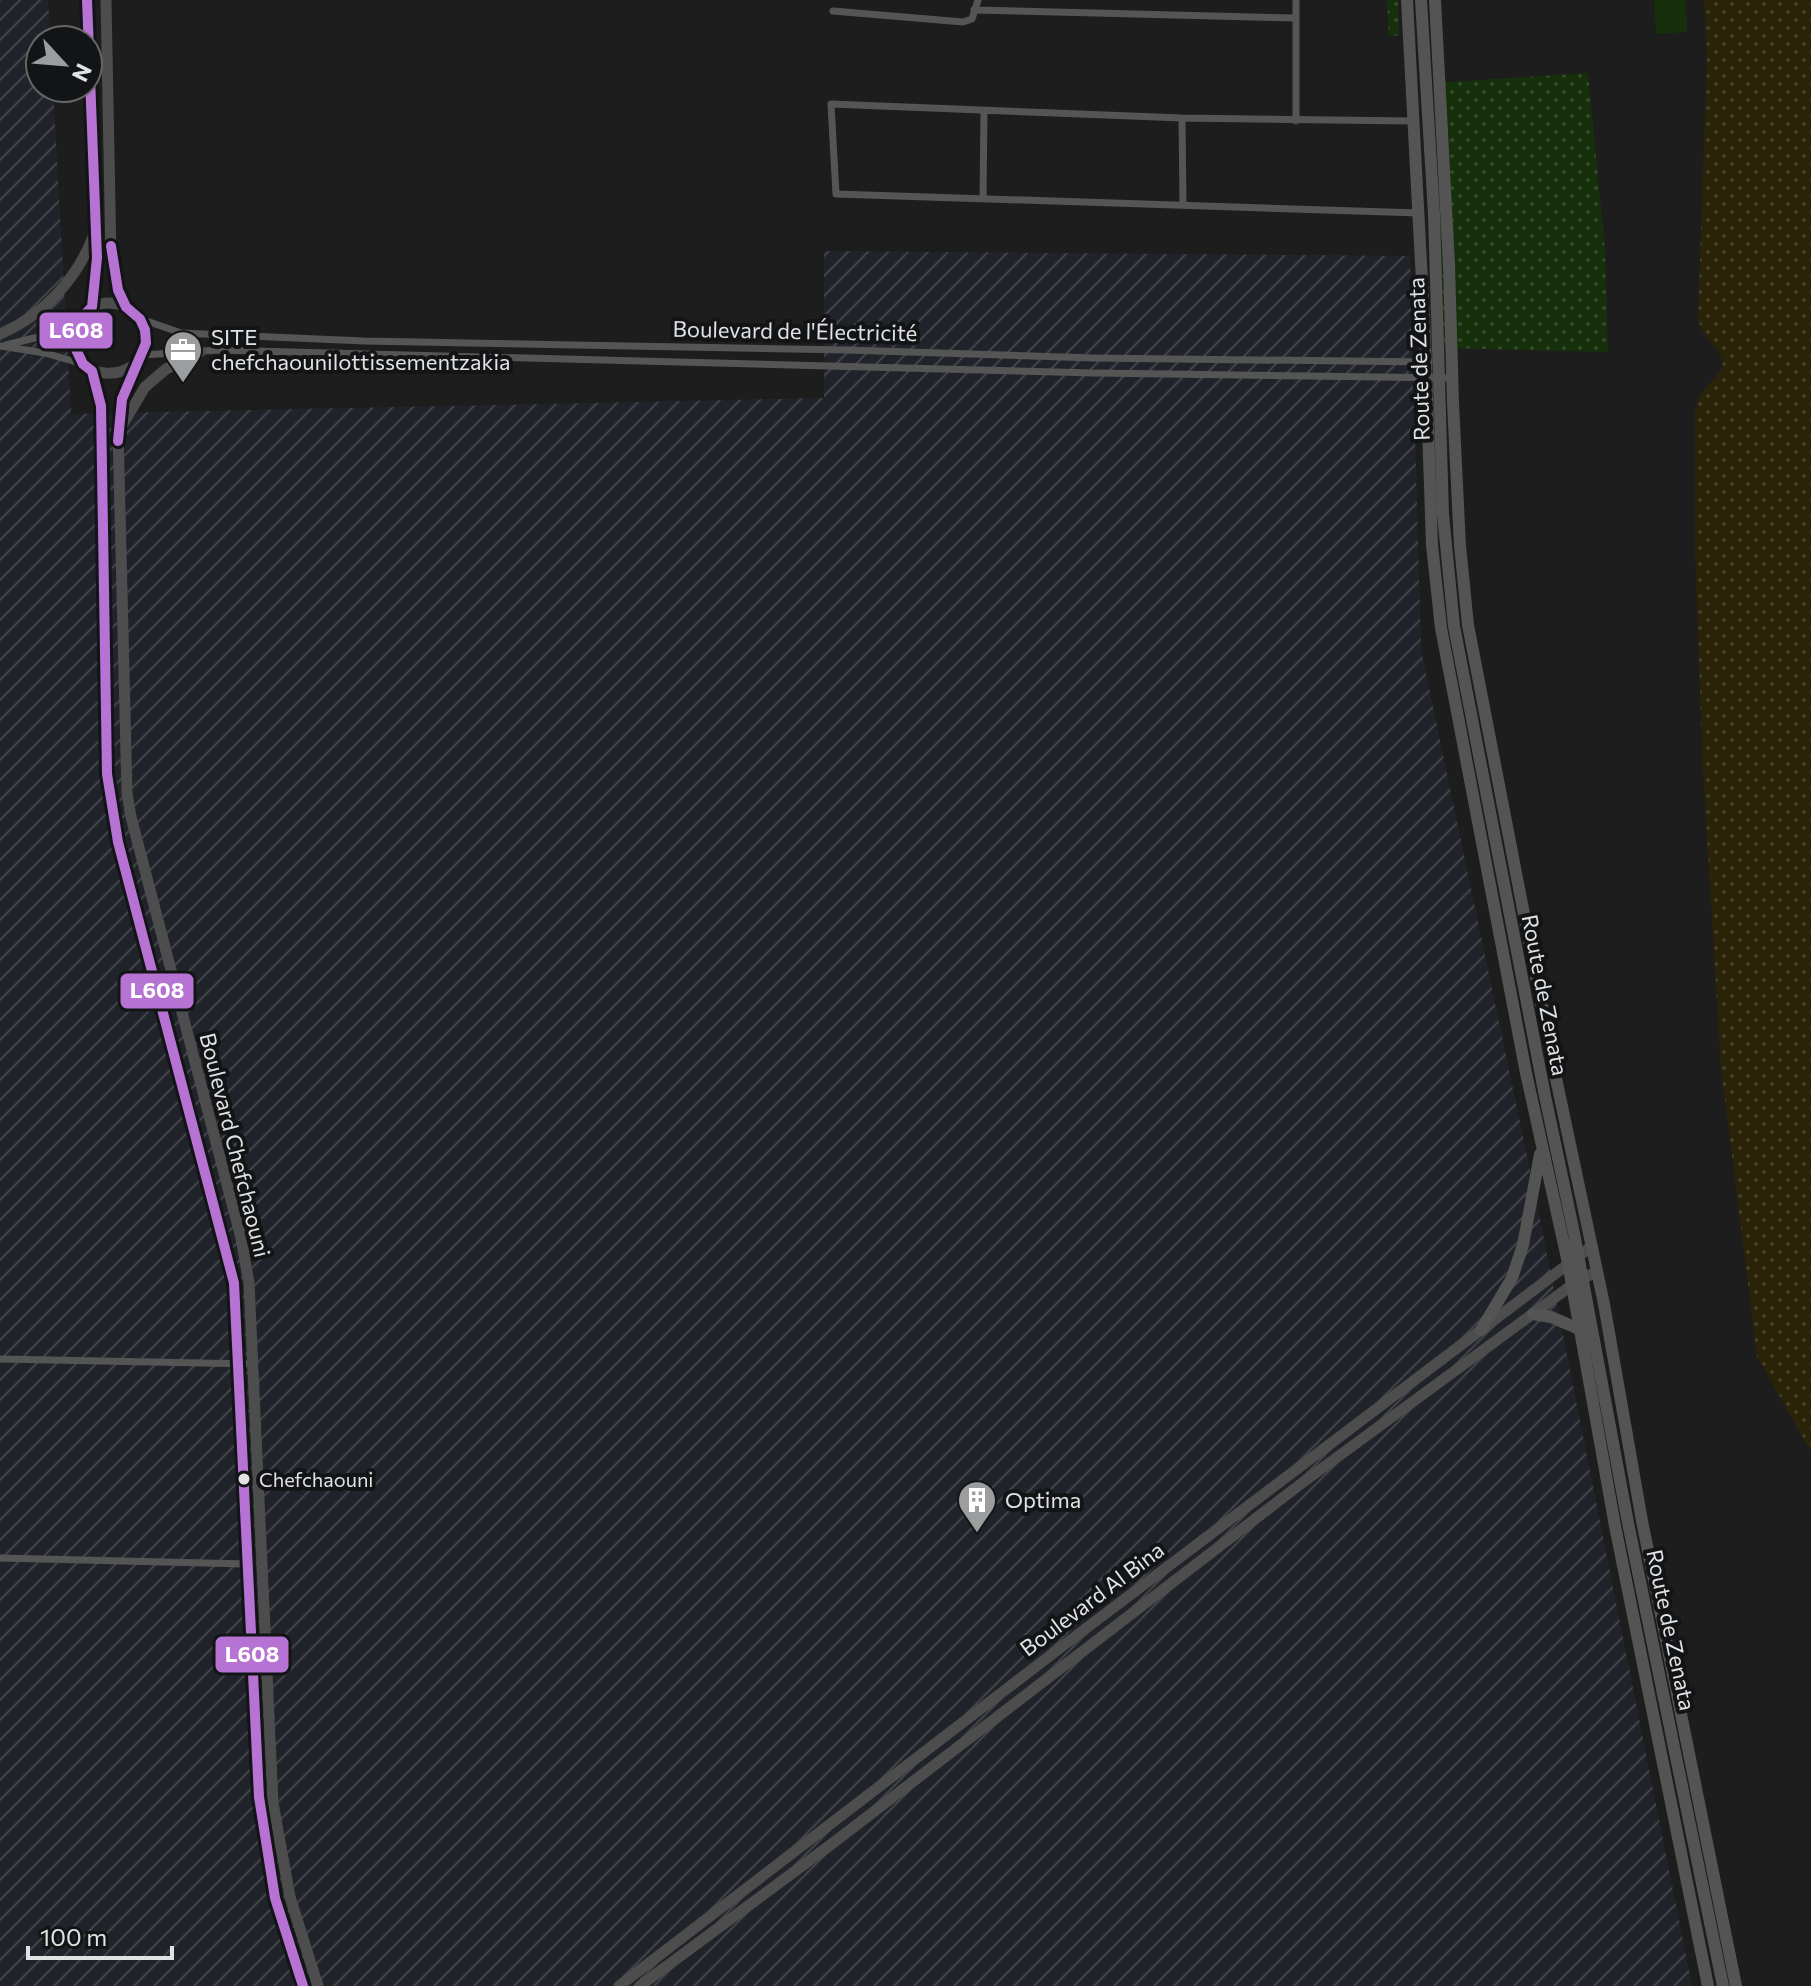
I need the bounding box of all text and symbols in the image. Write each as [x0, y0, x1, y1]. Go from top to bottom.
north arrow [24, 24, 104, 104]
text: N [67, 60, 98, 86]
street label: Route de Zenata [1402, 277, 1435, 441]
line badge: L608 [38, 311, 114, 350]
street label: Boulevard de l'Électricité [672, 315, 918, 346]
text: L608 [49, 316, 103, 343]
place label: SITE chefchaounilottissementzakia [211, 323, 511, 375]
office icon: SITE chefchaounilottissementzakia [162, 329, 204, 384]
street label: Route de Zenata [1517, 912, 1574, 1078]
line badge: L608 [119, 972, 195, 1010]
text: L608 [130, 976, 184, 1003]
street label: Boulevard Chefchaouni [195, 1030, 276, 1260]
place label: Chefchaouni [259, 1467, 374, 1491]
marker: Chefchaouni [236, 1471, 252, 1487]
building icon: Optima [956, 1479, 998, 1534]
place label: Optima [1005, 1486, 1081, 1513]
street label: Boulevard Al Bina [1014, 1536, 1169, 1662]
street label: Route de Zenata [1641, 1547, 1702, 1713]
line badge: L608 [214, 1635, 290, 1674]
text: L608 [225, 1640, 279, 1667]
scale bar [28, 1910, 172, 1960]
text: 100 m [40, 1922, 107, 1951]

